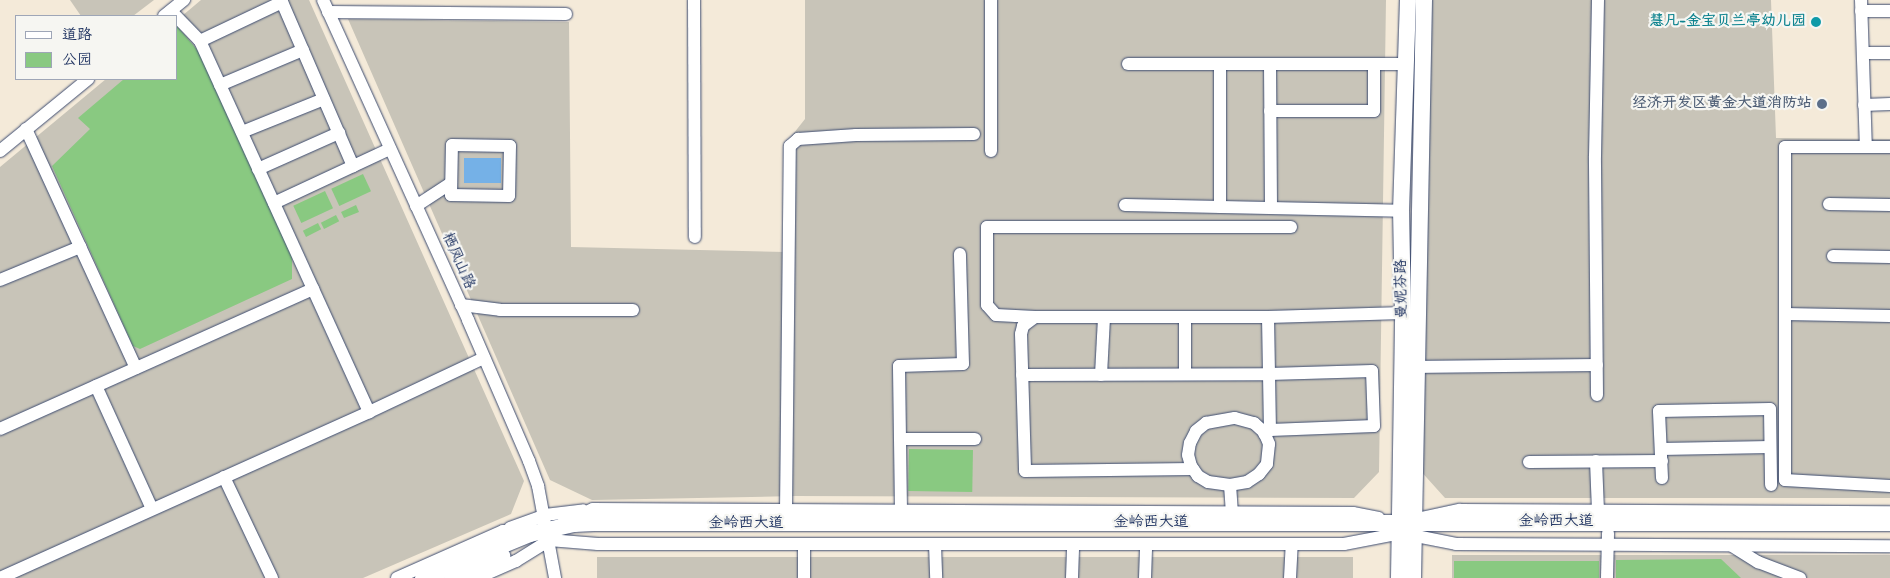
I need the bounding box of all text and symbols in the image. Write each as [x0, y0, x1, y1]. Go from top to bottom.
place label: 慧凡-金宝贝兰亭幼儿园 [1649, 13, 1806, 31]
legend [15, 15, 178, 80]
marker: 慧凡-金宝贝兰亭幼儿园 [1810, 16, 1822, 28]
text: 道路 [62, 25, 92, 45]
text: 公园 [62, 50, 92, 70]
place label: 经济开发区黄金大道消防站 [1632, 95, 1812, 113]
marker: 经济开发区黄金大道消防站 [1816, 98, 1828, 110]
street label: 栖凤山路 [438, 230, 478, 292]
street label: 曼妮芬路 [1392, 259, 1412, 319]
street label: 金岭西大道 [1519, 513, 1593, 531]
street label: 金岭西大道 [1114, 514, 1188, 532]
street label: 金岭西大道 [709, 515, 783, 533]

